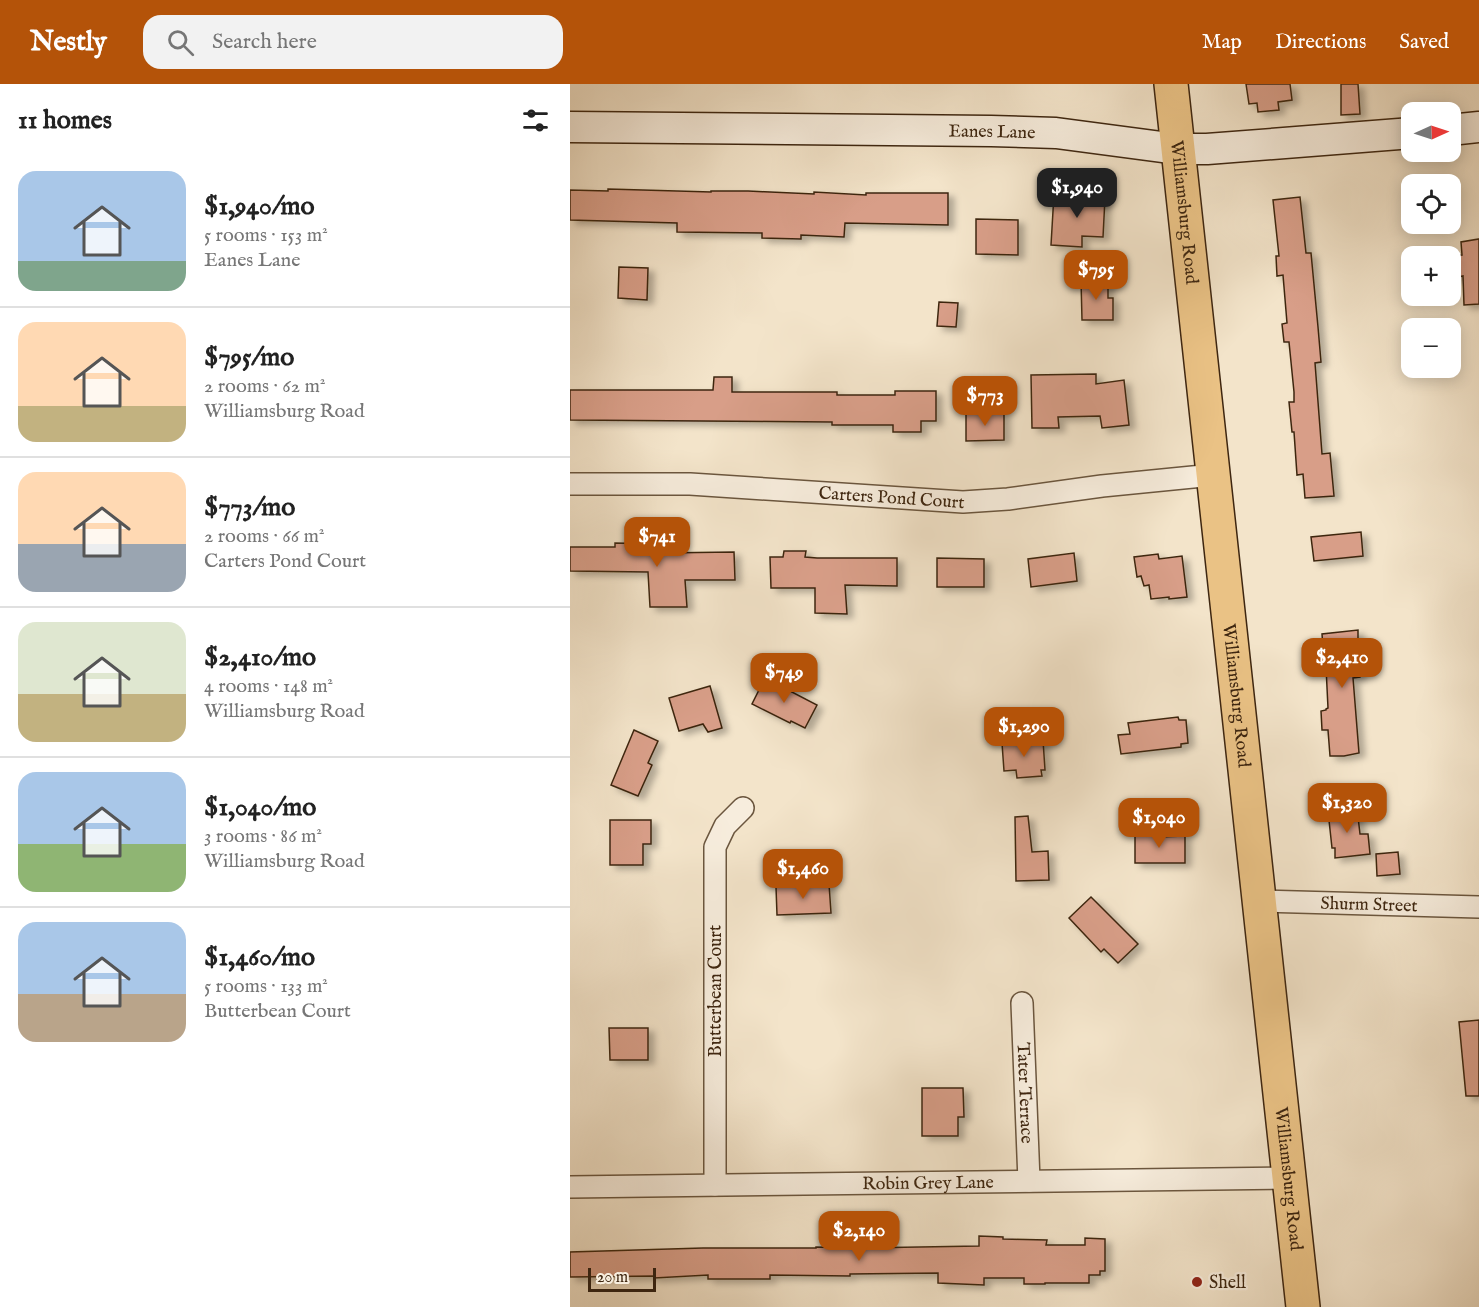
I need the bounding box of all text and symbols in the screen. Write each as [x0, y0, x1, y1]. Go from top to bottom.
search box [143, 15, 563, 69]
text: Nestly [30, 25, 107, 60]
icon: search [164, 26, 197, 59]
text: Search here [212, 28, 317, 56]
text: Map [1202, 29, 1242, 56]
text: Directions [1275, 29, 1366, 56]
text: Saved [1399, 29, 1449, 56]
north arrow [1401, 102, 1461, 162]
map controls [1401, 102, 1461, 378]
text: 11 homes [18, 104, 112, 137]
icon: filters [519, 104, 552, 137]
street label: Eanes Lane [948, 121, 1036, 145]
street label: Williamsburg Road [1164, 139, 1203, 286]
pin: $1,940 [1028, 168, 1126, 219]
button: locate [1401, 174, 1461, 234]
text: $1,940 [1051, 175, 1103, 200]
text: $1,940/mo [204, 190, 315, 223]
icon: home [66, 195, 138, 267]
text: 5 rooms · 153 m² [204, 223, 328, 248]
button: + [1401, 246, 1461, 306]
text: Eanes Lane [204, 248, 300, 273]
pin: $795 [1060, 250, 1132, 301]
text: $795 [1078, 257, 1114, 282]
button: − [1401, 318, 1461, 378]
text: $795/mo [204, 341, 294, 374]
icon: home [66, 346, 138, 418]
text: 2 rooms · 62 m² [204, 374, 326, 399]
pin: $773 [949, 376, 1021, 427]
text: $773 [966, 383, 1004, 408]
text: Williamsburg Road [204, 399, 365, 424]
street label: Carters Pond Court [818, 483, 965, 515]
text: $773/mo [204, 491, 295, 524]
icon: home [66, 496, 138, 568]
pin: $741 [621, 517, 693, 568]
text: 2 rooms · 66 m² [204, 524, 325, 549]
text: $741 [638, 524, 676, 549]
text: Carters Pond Court [204, 549, 366, 574]
street label: Williamsburg Road [1216, 622, 1255, 769]
pin: $2,410 [1293, 638, 1391, 689]
text: $2,410/mo [204, 641, 316, 674]
text: $2,410 [1315, 645, 1369, 670]
icon: home [66, 646, 138, 718]
pin: $749 [748, 653, 820, 704]
text: $749 [765, 660, 803, 685]
text: 4 rooms · 148 m² [204, 674, 333, 699]
text: Williamsburg Road [204, 699, 365, 724]
pin: $1,290 [975, 707, 1073, 758]
text: $1,290 [998, 714, 1050, 739]
pin: $1,320 [1298, 783, 1396, 834]
text: $1,320 [1322, 790, 1372, 815]
text: $1,040/mo [204, 791, 316, 824]
icon: home [66, 796, 138, 868]
pin: $1,040 [1110, 798, 1208, 849]
text: $1,040 [1132, 805, 1186, 830]
text: 3 rooms · 86 m² [204, 824, 322, 849]
text: Williamsburg Road [204, 849, 365, 874]
pin: $1,460 [754, 849, 852, 900]
text: $1,460 [777, 856, 829, 881]
street label: Shurm Street [1320, 893, 1418, 918]
street label: Butterbean Court [705, 925, 728, 1057]
text: $1,460/mo [204, 941, 315, 974]
icon: home [66, 946, 138, 1018]
text: 5 rooms · 133 m² [204, 974, 328, 999]
text: Butterbean Court [204, 999, 351, 1024]
street label: Tater Terrace [1011, 1042, 1038, 1144]
street label: Williamsburg Road [1268, 1106, 1307, 1252]
street label: Robin Grey Lane [862, 1172, 994, 1196]
pin: $2,140 [810, 1211, 908, 1262]
text: $2,140 [833, 1218, 885, 1243]
scale bar [588, 1265, 656, 1292]
text: 20 m [597, 1268, 628, 1288]
place label: Shell [1209, 1272, 1246, 1295]
marker: Shell [1190, 1275, 1204, 1289]

